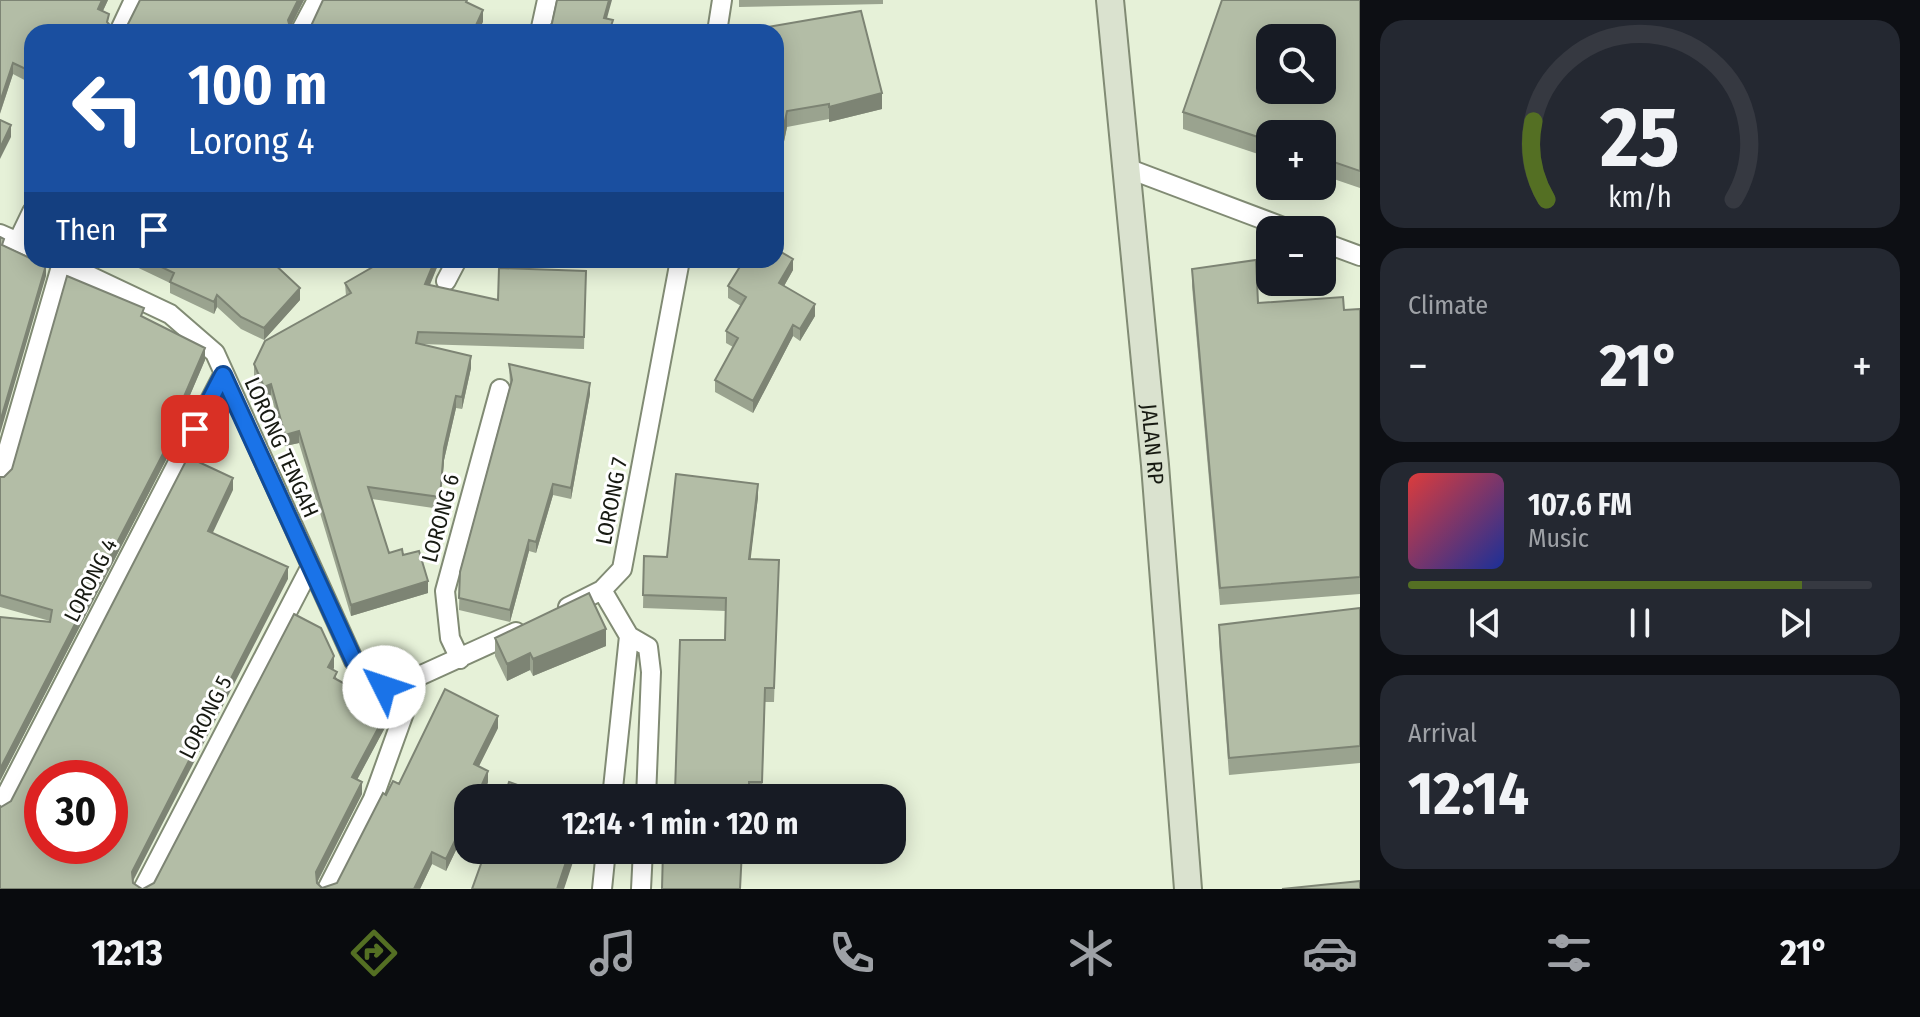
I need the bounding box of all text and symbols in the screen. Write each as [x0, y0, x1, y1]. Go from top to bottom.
map controls [1256, 24, 1336, 296]
button: search [1256, 24, 1336, 104]
text: 100 m [188, 52, 327, 119]
icon: left [56, 56, 160, 160]
text: 25 [1599, 88, 1680, 188]
text: Lorong 4 [188, 120, 314, 164]
button: + [1256, 120, 1336, 200]
text: km/h [1608, 180, 1672, 215]
icon: arrive [132, 208, 176, 252]
text: Then [56, 212, 116, 248]
button: − [1256, 216, 1336, 296]
text: Climate [1408, 290, 1488, 321]
text: 21° [1600, 330, 1680, 402]
text: − [1408, 340, 1428, 393]
text: + [1852, 340, 1872, 393]
street label: LORONG TENGAH [239, 373, 325, 522]
pin [161, 395, 229, 463]
street label: JALAN RP [1135, 402, 1169, 485]
icon: arrive [173, 407, 217, 451]
street label: LORONG 7 [590, 455, 633, 547]
street label: LORONG 6 [416, 471, 465, 565]
text: 107.6 FM [1528, 487, 1632, 523]
text: Music [1528, 523, 1589, 554]
street label: LORONG 4 [58, 534, 123, 626]
icon: previous [1463, 601, 1507, 645]
icon: pause [1618, 601, 1662, 645]
icon: next [1773, 601, 1817, 645]
position arrow [342, 645, 426, 729]
street label: LORONG 5 [173, 671, 238, 763]
text: Arrival [1408, 718, 1477, 749]
text: 12:14 [1408, 758, 1529, 830]
speed limit sign: 30 [24, 760, 128, 864]
text: 12:14 · 1 min · 120 m [562, 806, 798, 842]
icon: directions [346, 925, 402, 981]
icon: music [585, 925, 641, 981]
icon: phone [824, 925, 880, 981]
icon: climate [1063, 925, 1119, 981]
icon: car [1302, 925, 1358, 981]
icon: filters [1541, 925, 1597, 981]
text: 12:13 [92, 931, 163, 975]
text: 21° [1780, 931, 1828, 975]

